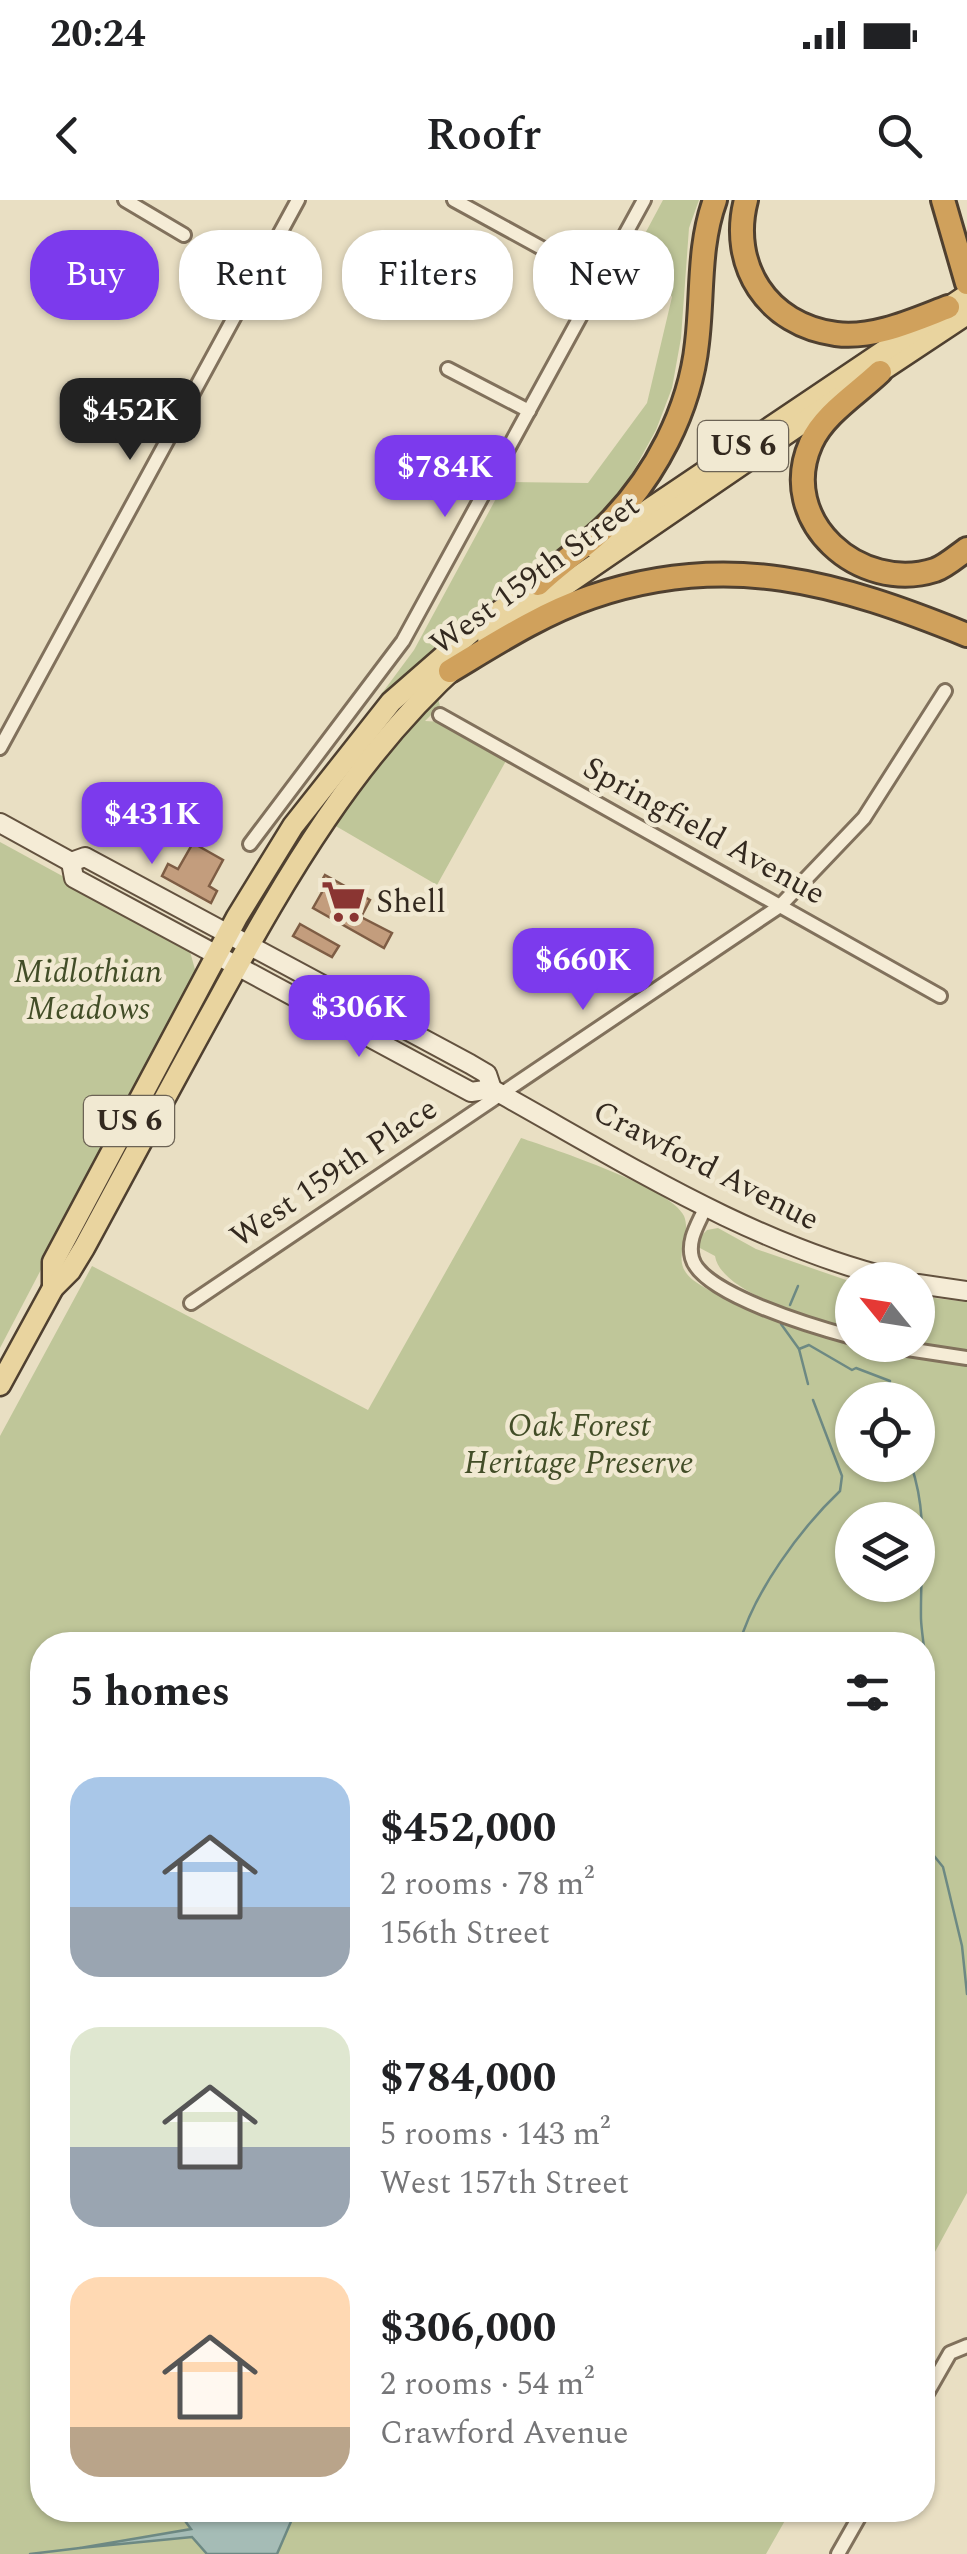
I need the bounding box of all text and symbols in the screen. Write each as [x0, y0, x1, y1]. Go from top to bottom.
text: 20:24 [50, 6, 145, 64]
text: Roofr [426, 101, 541, 170]
icon: back [40, 108, 95, 163]
icon: search [872, 108, 927, 163]
chip: Buy [30, 230, 159, 320]
chip: Rent [179, 230, 322, 320]
chip: Filters [342, 230, 513, 320]
chip: New [533, 230, 674, 320]
pin: $452K [60, 378, 200, 463]
text: $452K [82, 386, 178, 435]
road number: US 6 [698, 421, 788, 471]
pin: $784K [375, 435, 515, 520]
text: $784K [397, 443, 493, 492]
street label: West 159th Street [420, 482, 650, 668]
street label: Springfield Avenue [574, 744, 834, 918]
pin: $431K [82, 782, 222, 867]
text: $431K [104, 790, 200, 839]
supermarket icon: Shell [319, 878, 367, 926]
place label: Shell [376, 878, 446, 927]
pin: $660K [513, 928, 653, 1013]
text: $660K [535, 936, 631, 985]
park label: Midlothian Meadows [14, 948, 162, 1034]
pin: $306K [289, 975, 429, 1060]
text: $306K [311, 983, 407, 1032]
street label: West 159th Place [220, 1085, 448, 1261]
street label: Crawford Avenue [584, 1088, 828, 1244]
road number: US 6 [84, 1096, 174, 1146]
north arrow [835, 1262, 935, 1362]
map controls [835, 1262, 935, 1602]
button: locate [835, 1382, 935, 1482]
park label: Oak Forest Heritage Preserve [464, 1402, 694, 1488]
button: layers [835, 1502, 935, 1602]
text: 5 homes [70, 1661, 230, 1724]
icon: filters [840, 1665, 895, 1720]
text: $452,000 [380, 1797, 556, 1860]
icon: home [150, 1817, 270, 1937]
text: 2 rooms · 78 m² [380, 1860, 594, 1909]
text: 156th Street [380, 1909, 550, 1958]
text: $784,000 [380, 2047, 556, 2110]
icon: home [150, 2067, 270, 2187]
text: 5 rooms · 143 m² [380, 2110, 610, 2159]
text: West 157th Street [380, 2159, 629, 2208]
text: $306,000 [380, 2297, 556, 2360]
icon: home [150, 2317, 270, 2437]
text: 2 rooms · 54 m² [380, 2360, 594, 2409]
text: Crawford Avenue [380, 2409, 628, 2458]

